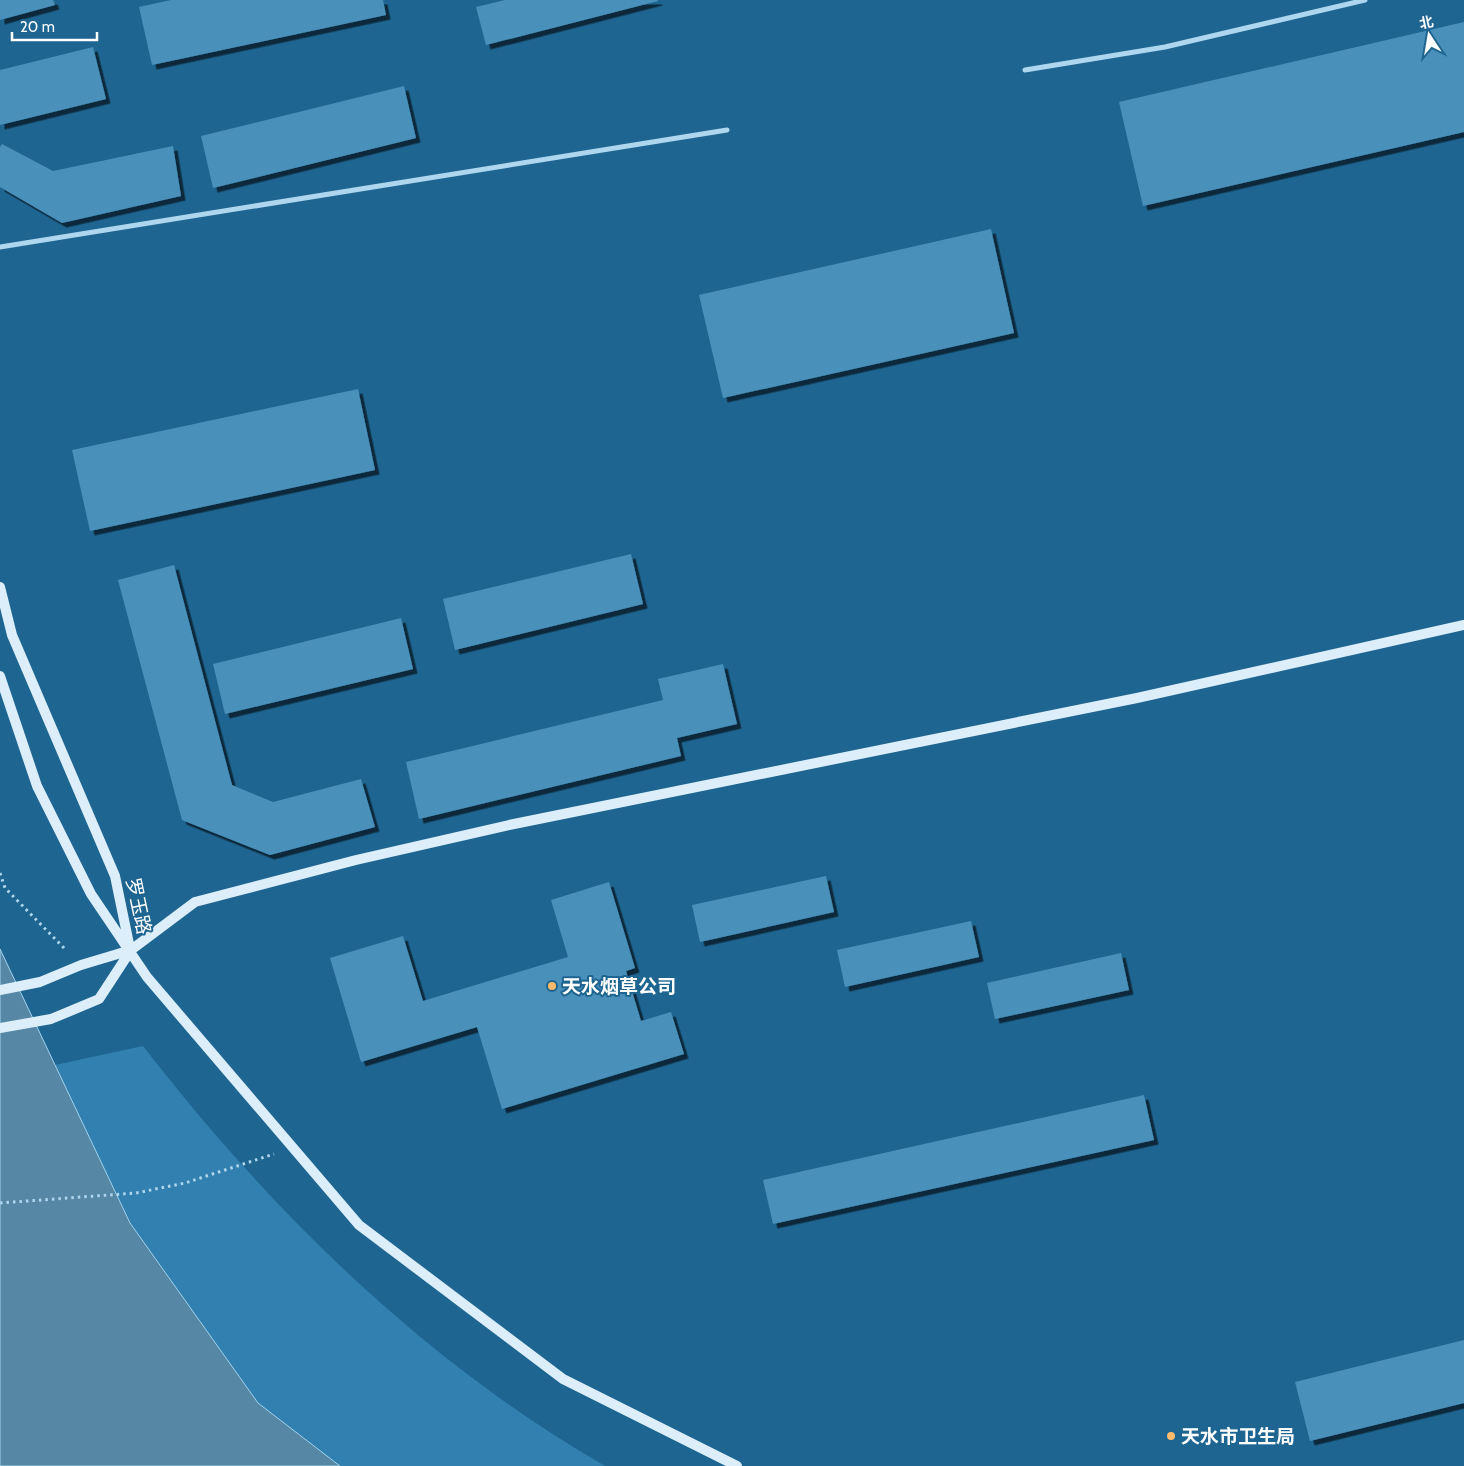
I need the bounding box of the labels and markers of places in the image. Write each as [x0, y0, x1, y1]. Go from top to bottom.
place label: 天水烟草公司 [562, 975, 676, 998]
marker: 天水烟草公司 [546, 980, 558, 992]
place label: 天水市卫生局 [1181, 1425, 1295, 1448]
marker: 天水市卫生局 [1165, 1430, 1177, 1442]

